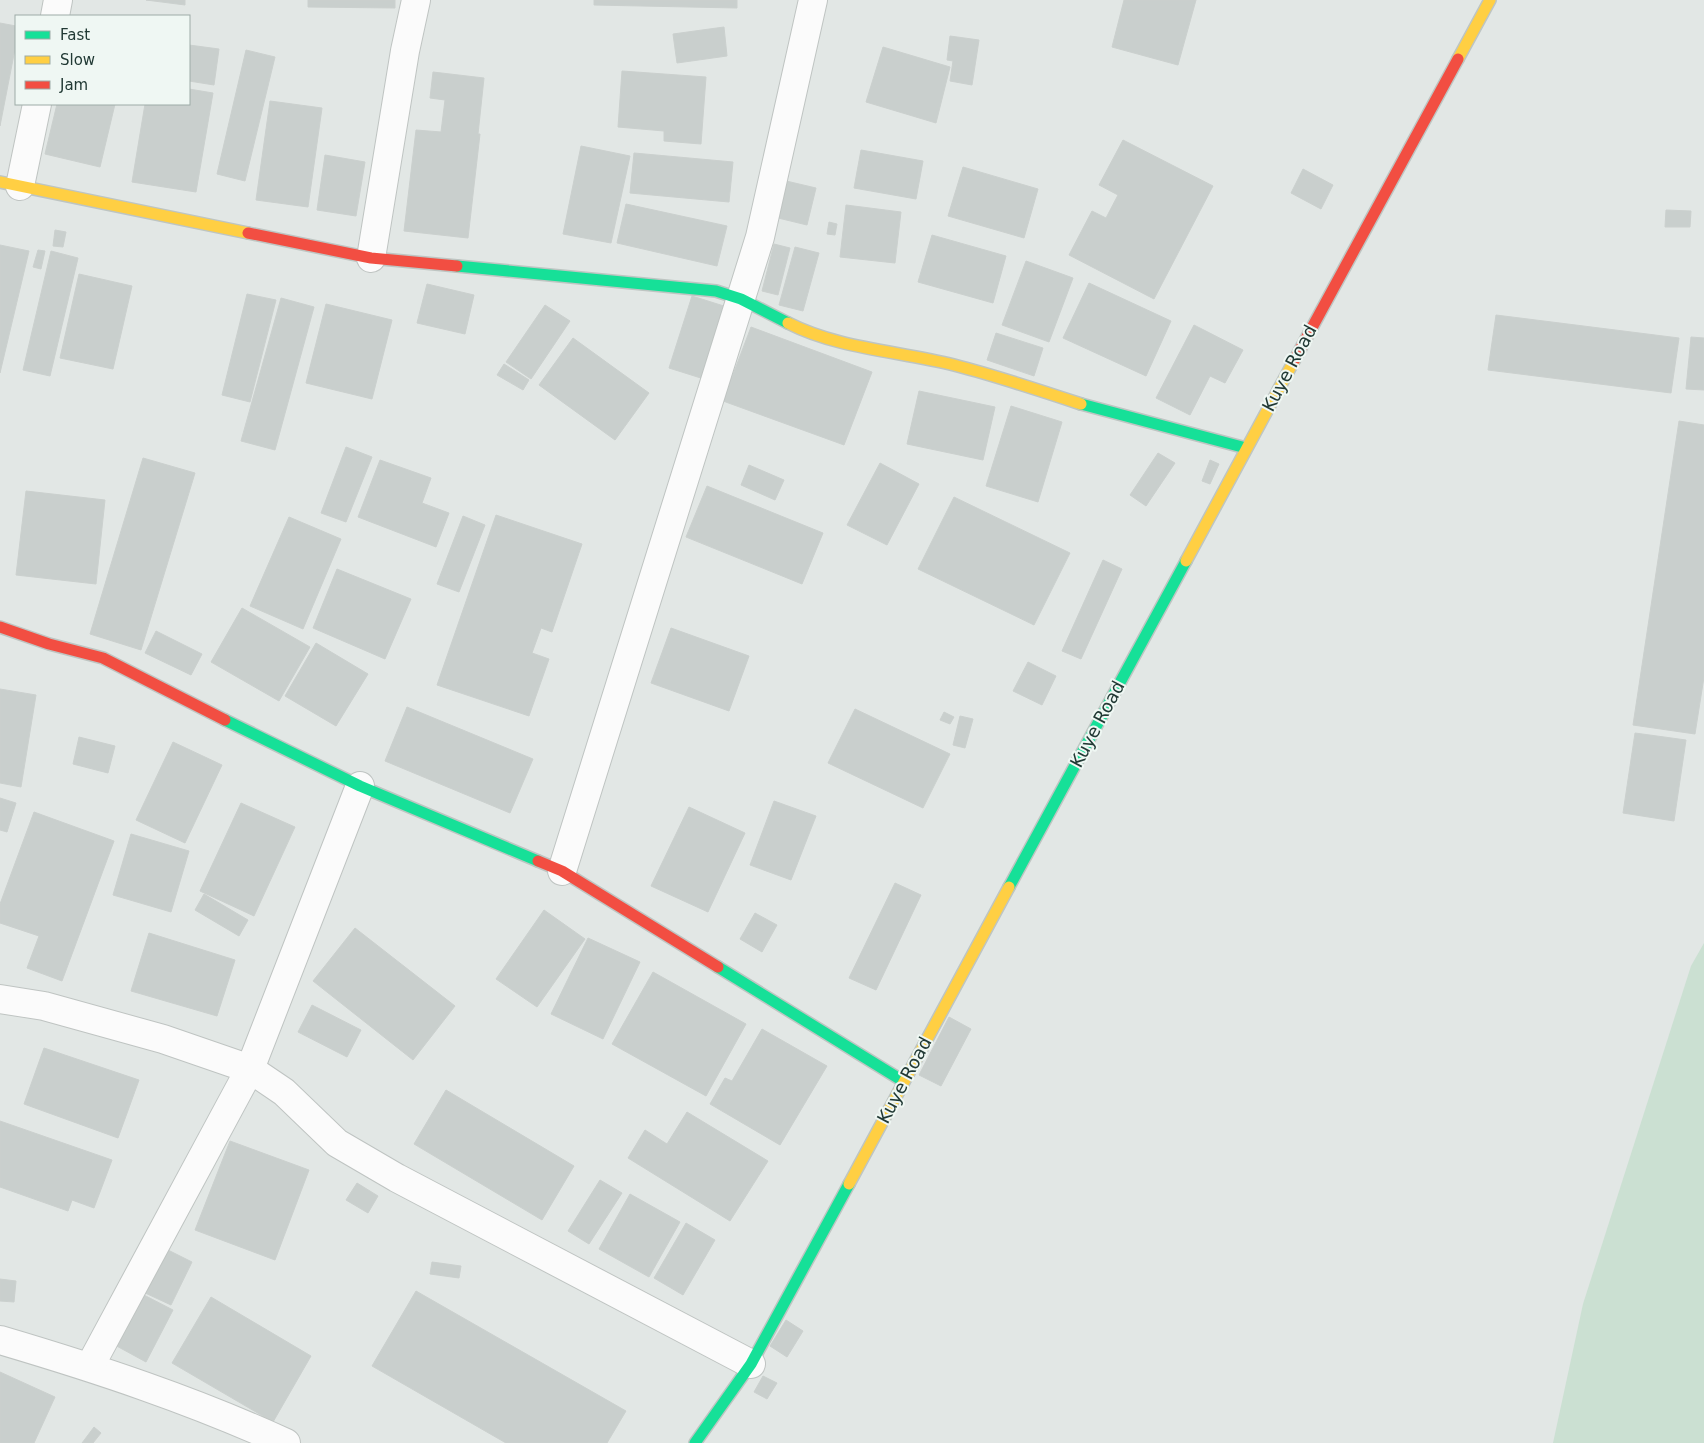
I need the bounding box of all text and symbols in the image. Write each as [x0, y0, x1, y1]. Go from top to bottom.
legend [15, 15, 190, 105]
text: Fast [60, 26, 90, 44]
text: Slow [60, 51, 95, 69]
text: Jam [59, 76, 88, 94]
street label: Kuye Road [1257, 321, 1321, 415]
street label: Kuye Road [1065, 677, 1129, 771]
street label: Kuye Road [872, 1033, 936, 1127]

